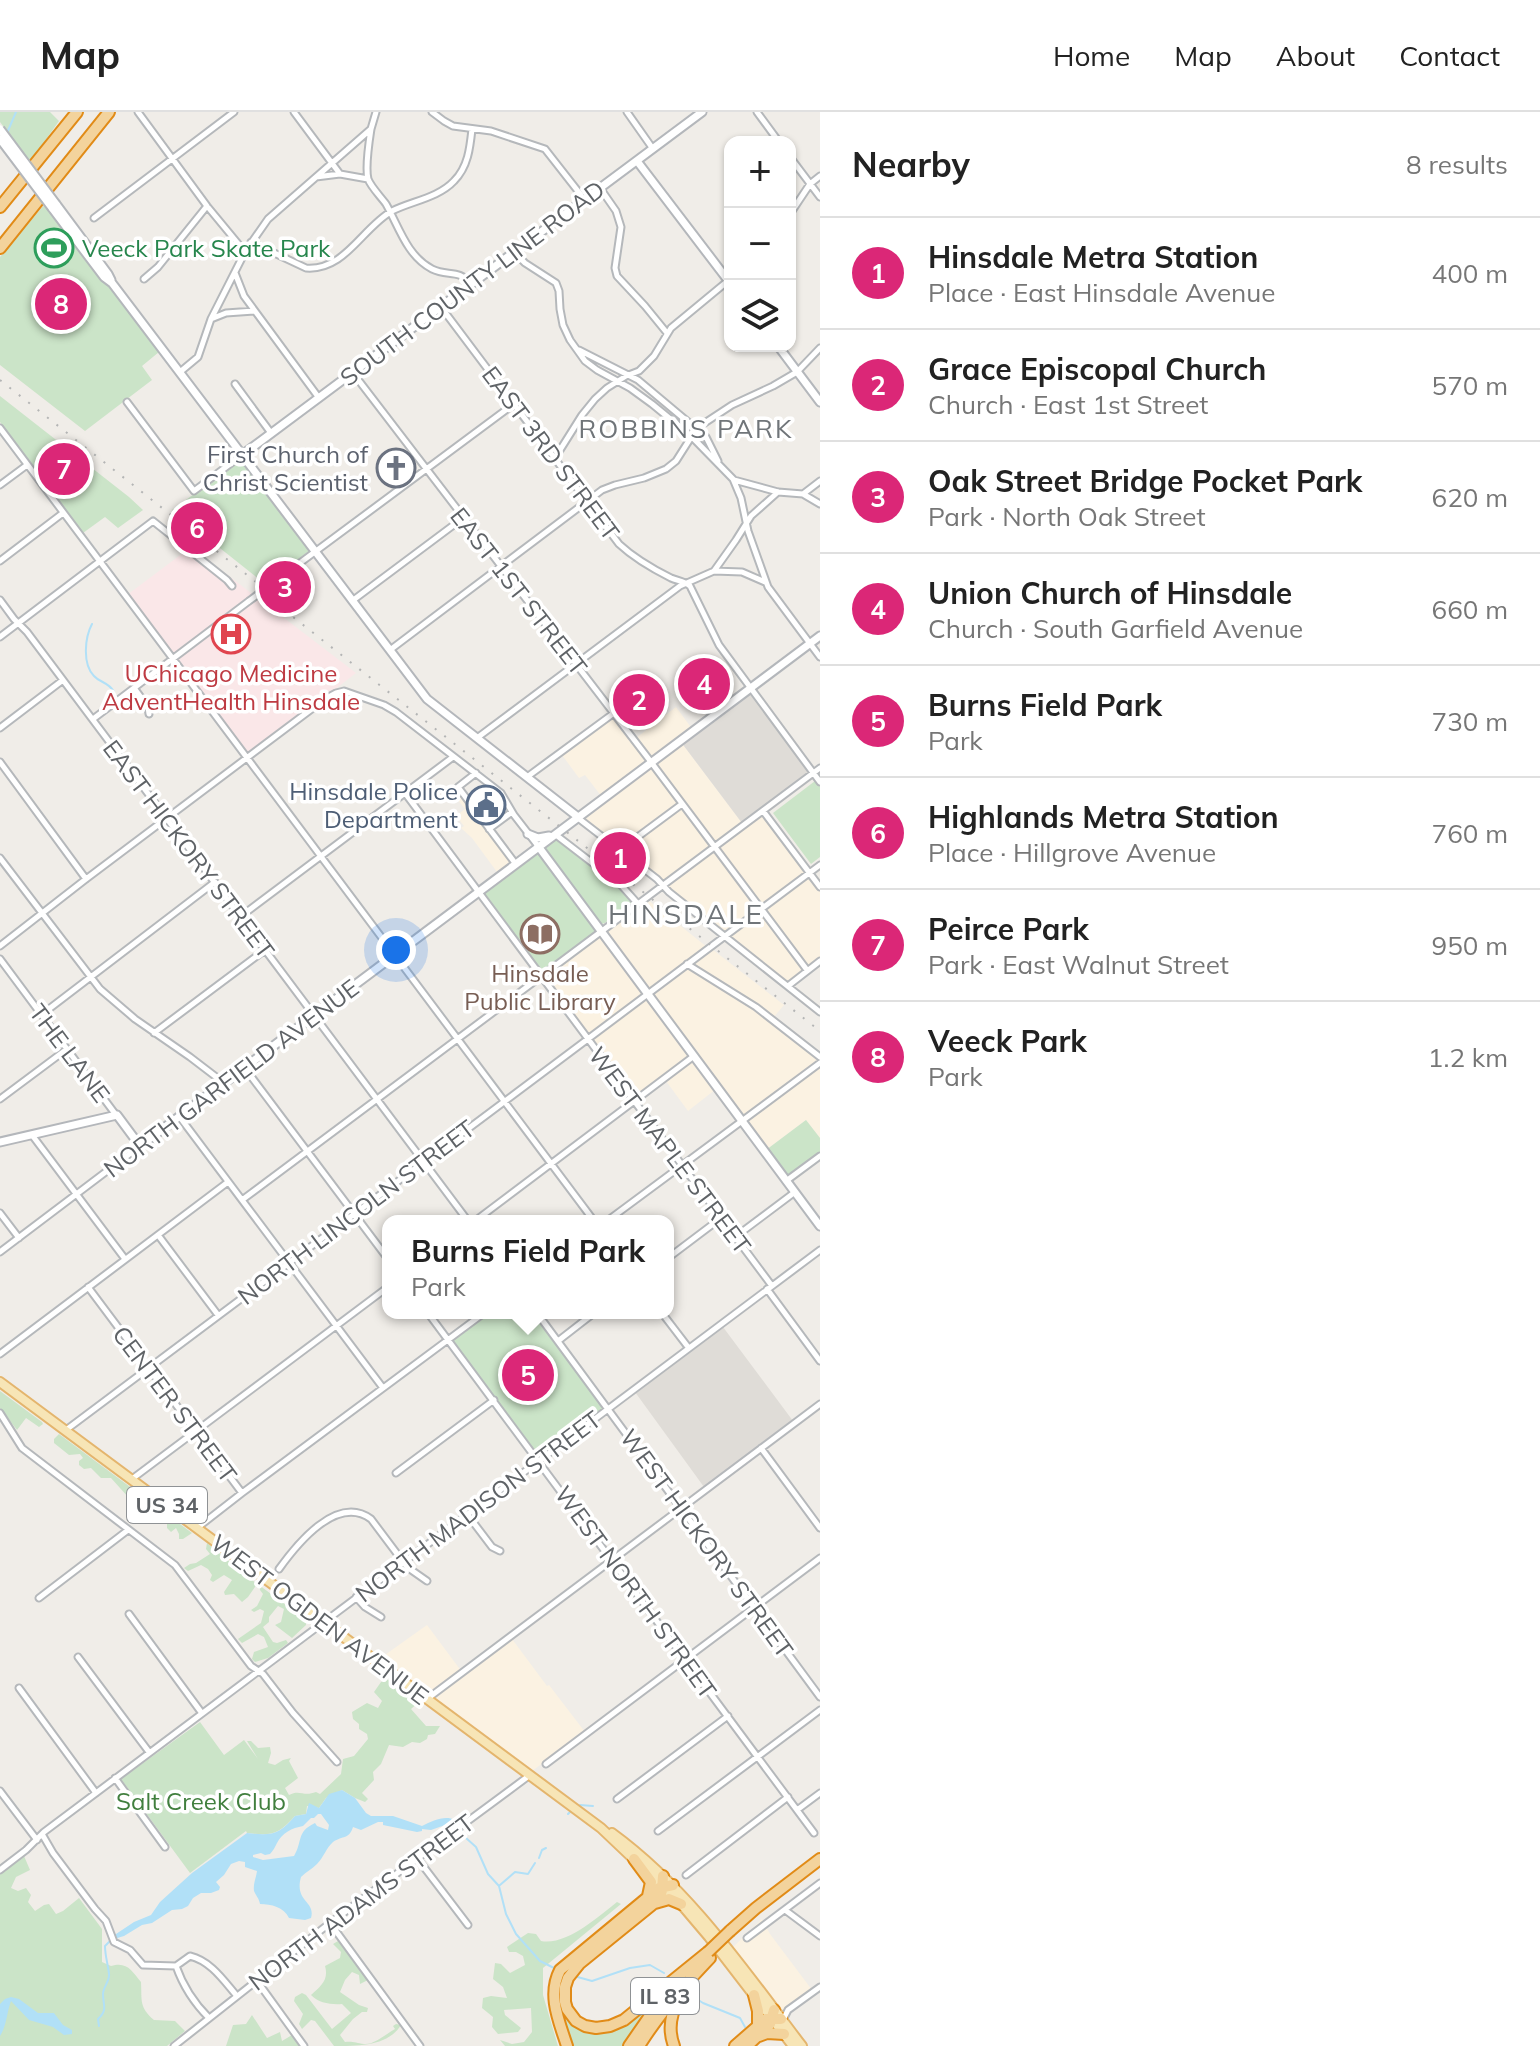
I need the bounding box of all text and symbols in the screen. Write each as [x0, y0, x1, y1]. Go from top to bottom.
text: Map [40, 31, 120, 79]
text: Home [1053, 38, 1130, 73]
text: Map [1174, 38, 1232, 73]
text: About [1276, 38, 1355, 73]
text: Contact [1399, 38, 1500, 73]
map controls [724, 136, 796, 352]
button: + [724, 136, 796, 208]
text: Nearby [852, 143, 970, 186]
text: 8 results [1406, 148, 1508, 181]
street label: SOUTH COUNTY LINE ROAD [334, 174, 610, 392]
button: − [724, 208, 796, 280]
sports icon: Veeck Park Skate Park [33, 227, 75, 269]
place label: Veeck Park Skate Park [82, 233, 331, 263]
text: Hinsdale Metra Station [928, 238, 1258, 276]
text: 1 [870, 257, 886, 290]
text: 400 m [1432, 257, 1508, 290]
pin: 8 [35, 274, 87, 334]
text: Place · East Hinsdale Avenue [928, 276, 1276, 309]
button: layers [724, 280, 796, 352]
text: Grace Episcopal Church [928, 350, 1266, 388]
street label: EAST 3RD STREET [476, 360, 626, 546]
text: 2 [870, 369, 886, 402]
text: 570 m [1432, 369, 1508, 402]
text: Church · East 1st Street [928, 388, 1208, 421]
district label: ROBBINS PARK [578, 412, 794, 445]
pin: 7 [38, 439, 90, 499]
place label: First Church of Christ Scientist [203, 439, 369, 497]
church icon: First Church of Christ Scientist [375, 447, 417, 489]
text: Oak Street Bridge Pocket Park [928, 462, 1362, 500]
text: 3 [870, 481, 886, 514]
text: 620 m [1432, 481, 1508, 514]
pin: 6 [171, 498, 223, 558]
text: Park · North Oak Street [928, 500, 1206, 533]
street label: EAST 1ST STREET [444, 501, 594, 681]
pin: 3 [259, 557, 311, 617]
text: Union Church of Hinsdale [928, 574, 1292, 612]
text: 4 [870, 593, 886, 626]
text: 660 m [1432, 593, 1508, 626]
text: Church · South Garfield Avenue [928, 612, 1303, 645]
hospital icon: UChicago Medicine AdventHealth Hinsdale [210, 613, 252, 655]
pin: 4 [678, 654, 730, 714]
place label: UChicago Medicine AdventHealth Hinsdale [102, 658, 360, 716]
pin: 2 [613, 670, 665, 730]
text: Burns Field Park [928, 686, 1162, 724]
text: 5 [870, 705, 886, 738]
text: 730 m [1432, 705, 1508, 738]
text: Park [928, 724, 983, 757]
street label: EAST HICKORY STREET [97, 734, 281, 965]
place label: Hinsdale Police Department [289, 776, 458, 834]
public building icon: Hinsdale Police Department [465, 784, 507, 826]
text: Highlands Metra Station [928, 798, 1279, 836]
text: 6 [870, 817, 886, 850]
text: 760 m [1432, 817, 1508, 850]
pin: 1 [594, 828, 646, 888]
text: Place · Hillgrove Avenue [928, 836, 1216, 869]
district label: HINSDALE [608, 896, 764, 931]
text: Peirce Park [928, 910, 1089, 948]
library icon: Hinsdale Public Library [519, 913, 561, 955]
text: 7 [870, 929, 886, 962]
text: 950 m [1432, 929, 1508, 962]
your location [376, 930, 416, 970]
text: Park · East Walnut Street [928, 948, 1229, 981]
place label: Hinsdale Public Library [464, 958, 616, 1016]
street label: NORTH GARFIELD AVENUE [98, 972, 364, 1184]
street label: THE LANE [23, 998, 117, 1108]
text: Veeck Park [928, 1022, 1087, 1060]
street label: WEST MAPLE STREET [582, 1041, 758, 1260]
text: 8 [870, 1041, 886, 1074]
text: 1.2 km [1428, 1041, 1508, 1074]
text: Park [928, 1060, 983, 1093]
street label: NORTH LINCOLN STREET [232, 1113, 481, 1311]
popup [382, 1215, 674, 1319]
text: Burns Field Park [411, 1232, 645, 1270]
text: Park [411, 1270, 466, 1303]
street label: CENTER STREET [106, 1320, 244, 1489]
pin: 5 [502, 1345, 554, 1405]
street label: NORTH MADISON STREET [349, 1403, 607, 1608]
street label: WEST HICKORY STREET [614, 1423, 800, 1664]
street label: WEST NORTH STREET [549, 1480, 724, 1705]
road number: US 34 [127, 1487, 207, 1523]
street label: WEST OGDEN AVENUE [205, 1527, 435, 1711]
park label: Salt Creek Club [116, 1786, 286, 1816]
street label: NORTH ADAMS STREET [242, 1807, 480, 1997]
road number: IL 83 [631, 1978, 699, 2014]

